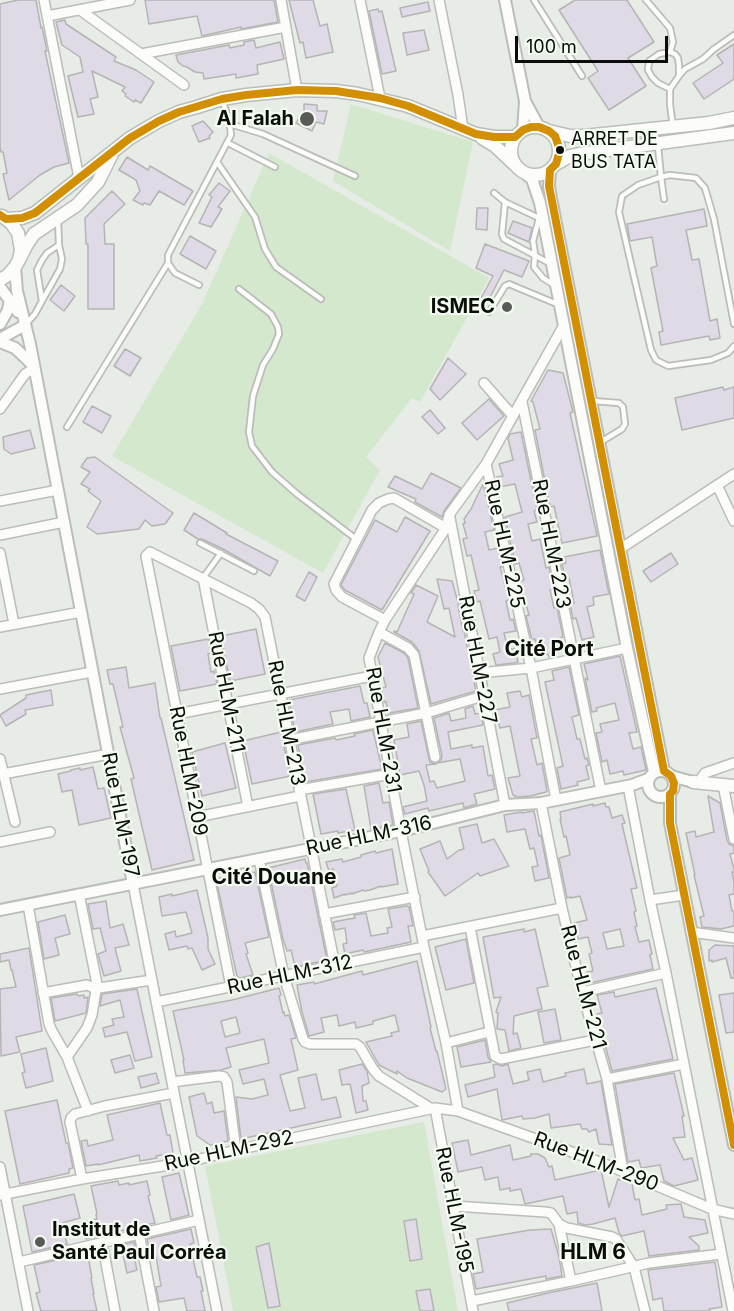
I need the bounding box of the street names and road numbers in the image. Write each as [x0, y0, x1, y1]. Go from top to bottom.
street label: Rue HLM-225 [479, 477, 529, 611]
street label: Rue HLM-223 [527, 477, 575, 611]
street label: Rue HLM-227 [453, 594, 501, 726]
street label: Rue HLM-211 [202, 629, 250, 755]
street label: Rue HLM-213 [262, 658, 310, 788]
street label: Rue HLM-231 [360, 665, 406, 795]
street label: Rue HLM-209 [164, 704, 212, 838]
street label: Rue HLM-197 [96, 750, 144, 880]
street label: Rue HLM-316 [304, 811, 434, 861]
street label: Rue HLM-221 [555, 922, 611, 1052]
street label: Rue HLM-312 [225, 950, 355, 1000]
street label: Rue HLM-292 [162, 1126, 296, 1176]
street label: Rue HLM-290 [530, 1127, 662, 1197]
street label: Rue HLM-195 [430, 1145, 478, 1275]

